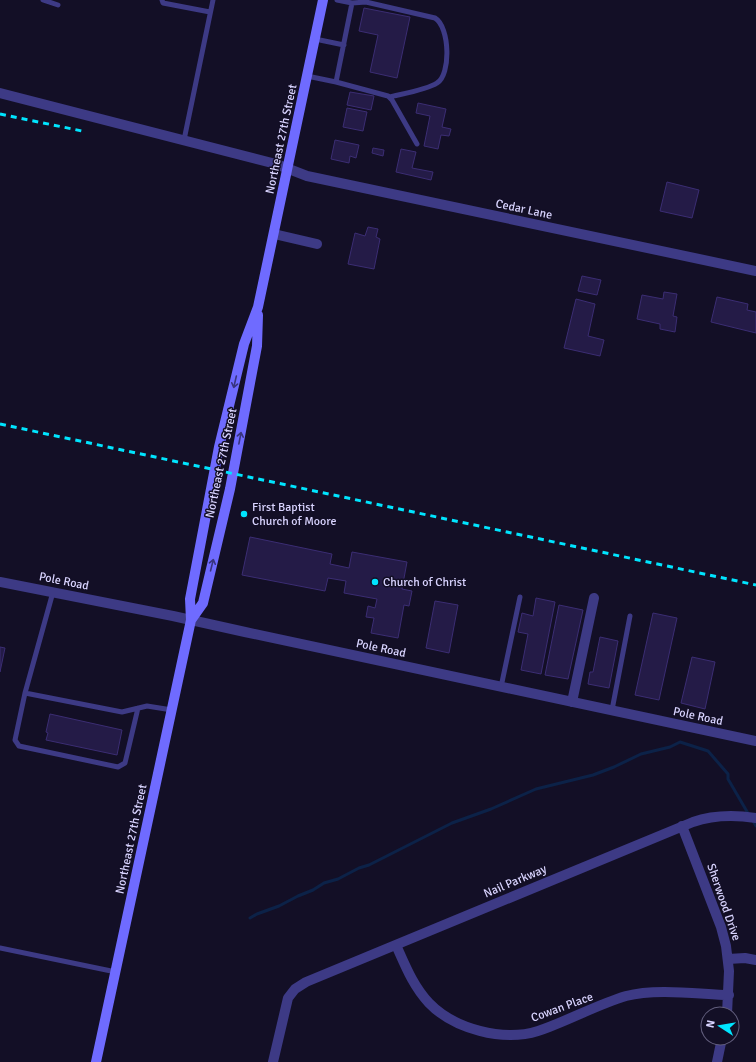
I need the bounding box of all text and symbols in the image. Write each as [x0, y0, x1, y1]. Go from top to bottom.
street label: Northeast 27th Street [263, 83, 300, 195]
street label: Cedar Lane [494, 196, 554, 223]
one-way arrow [230, 375, 238, 388]
street label: Northeast 27th Street [203, 407, 240, 519]
one-way arrow [236, 432, 244, 445]
place label: First Baptist Church of Moore [252, 500, 337, 529]
marker: First Baptist Church of Moore [239, 509, 249, 519]
one-way arrow [209, 559, 217, 572]
street label: Pole Road [38, 569, 90, 594]
place label: Church of Christ [383, 575, 466, 590]
marker: Church of Christ [370, 577, 380, 587]
street label: Pole Road [355, 636, 407, 661]
street label: Pole Road [672, 704, 724, 729]
street label: Northeast 27th Street [113, 783, 150, 895]
street label: Nail Parkway [481, 861, 549, 901]
street label: Sherwood Drive [703, 862, 744, 943]
street label: Cowan Place [529, 989, 595, 1026]
north arrow [700, 1006, 740, 1046]
text: N [704, 1019, 718, 1029]

